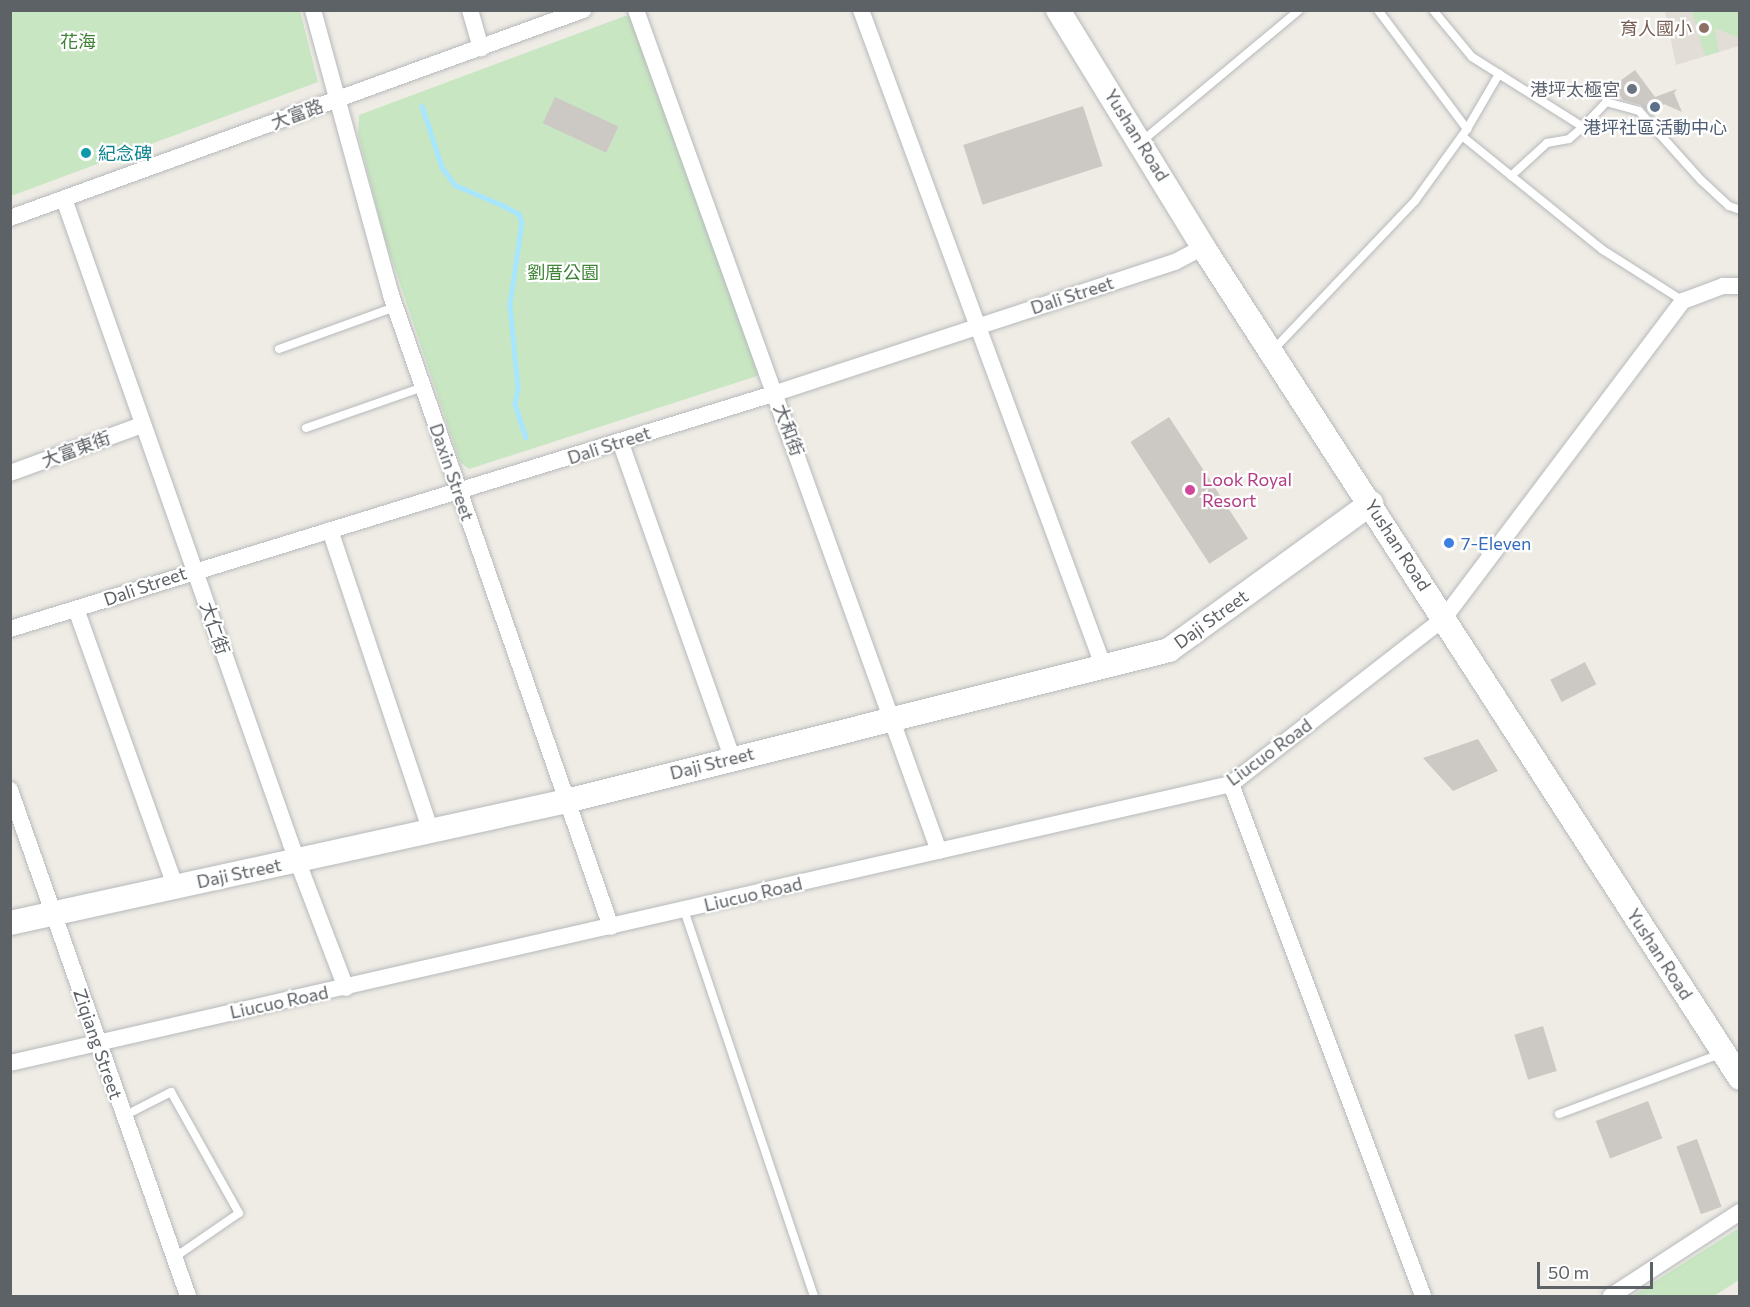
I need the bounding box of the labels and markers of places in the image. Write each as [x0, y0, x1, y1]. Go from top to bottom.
place label: 育人國小 [1620, 17, 1692, 39]
marker: 育人國小 [1697, 21, 1711, 35]
place label: 港坪太極宮 [1530, 78, 1620, 100]
marker: 港坪太極宮 [1625, 82, 1639, 96]
marker: 港坪社區活動中心 [1648, 100, 1662, 114]
place label: 港坪社區活動中心 [1583, 116, 1727, 138]
place label: 紀念碑 [98, 142, 152, 164]
marker: 紀念碑 [79, 146, 93, 160]
place label: Look Royal Resort [1202, 469, 1292, 512]
marker: Look Royal Resort [1183, 483, 1197, 497]
place label: 7-Eleven [1461, 532, 1531, 554]
marker: 7-Eleven [1442, 536, 1456, 550]

